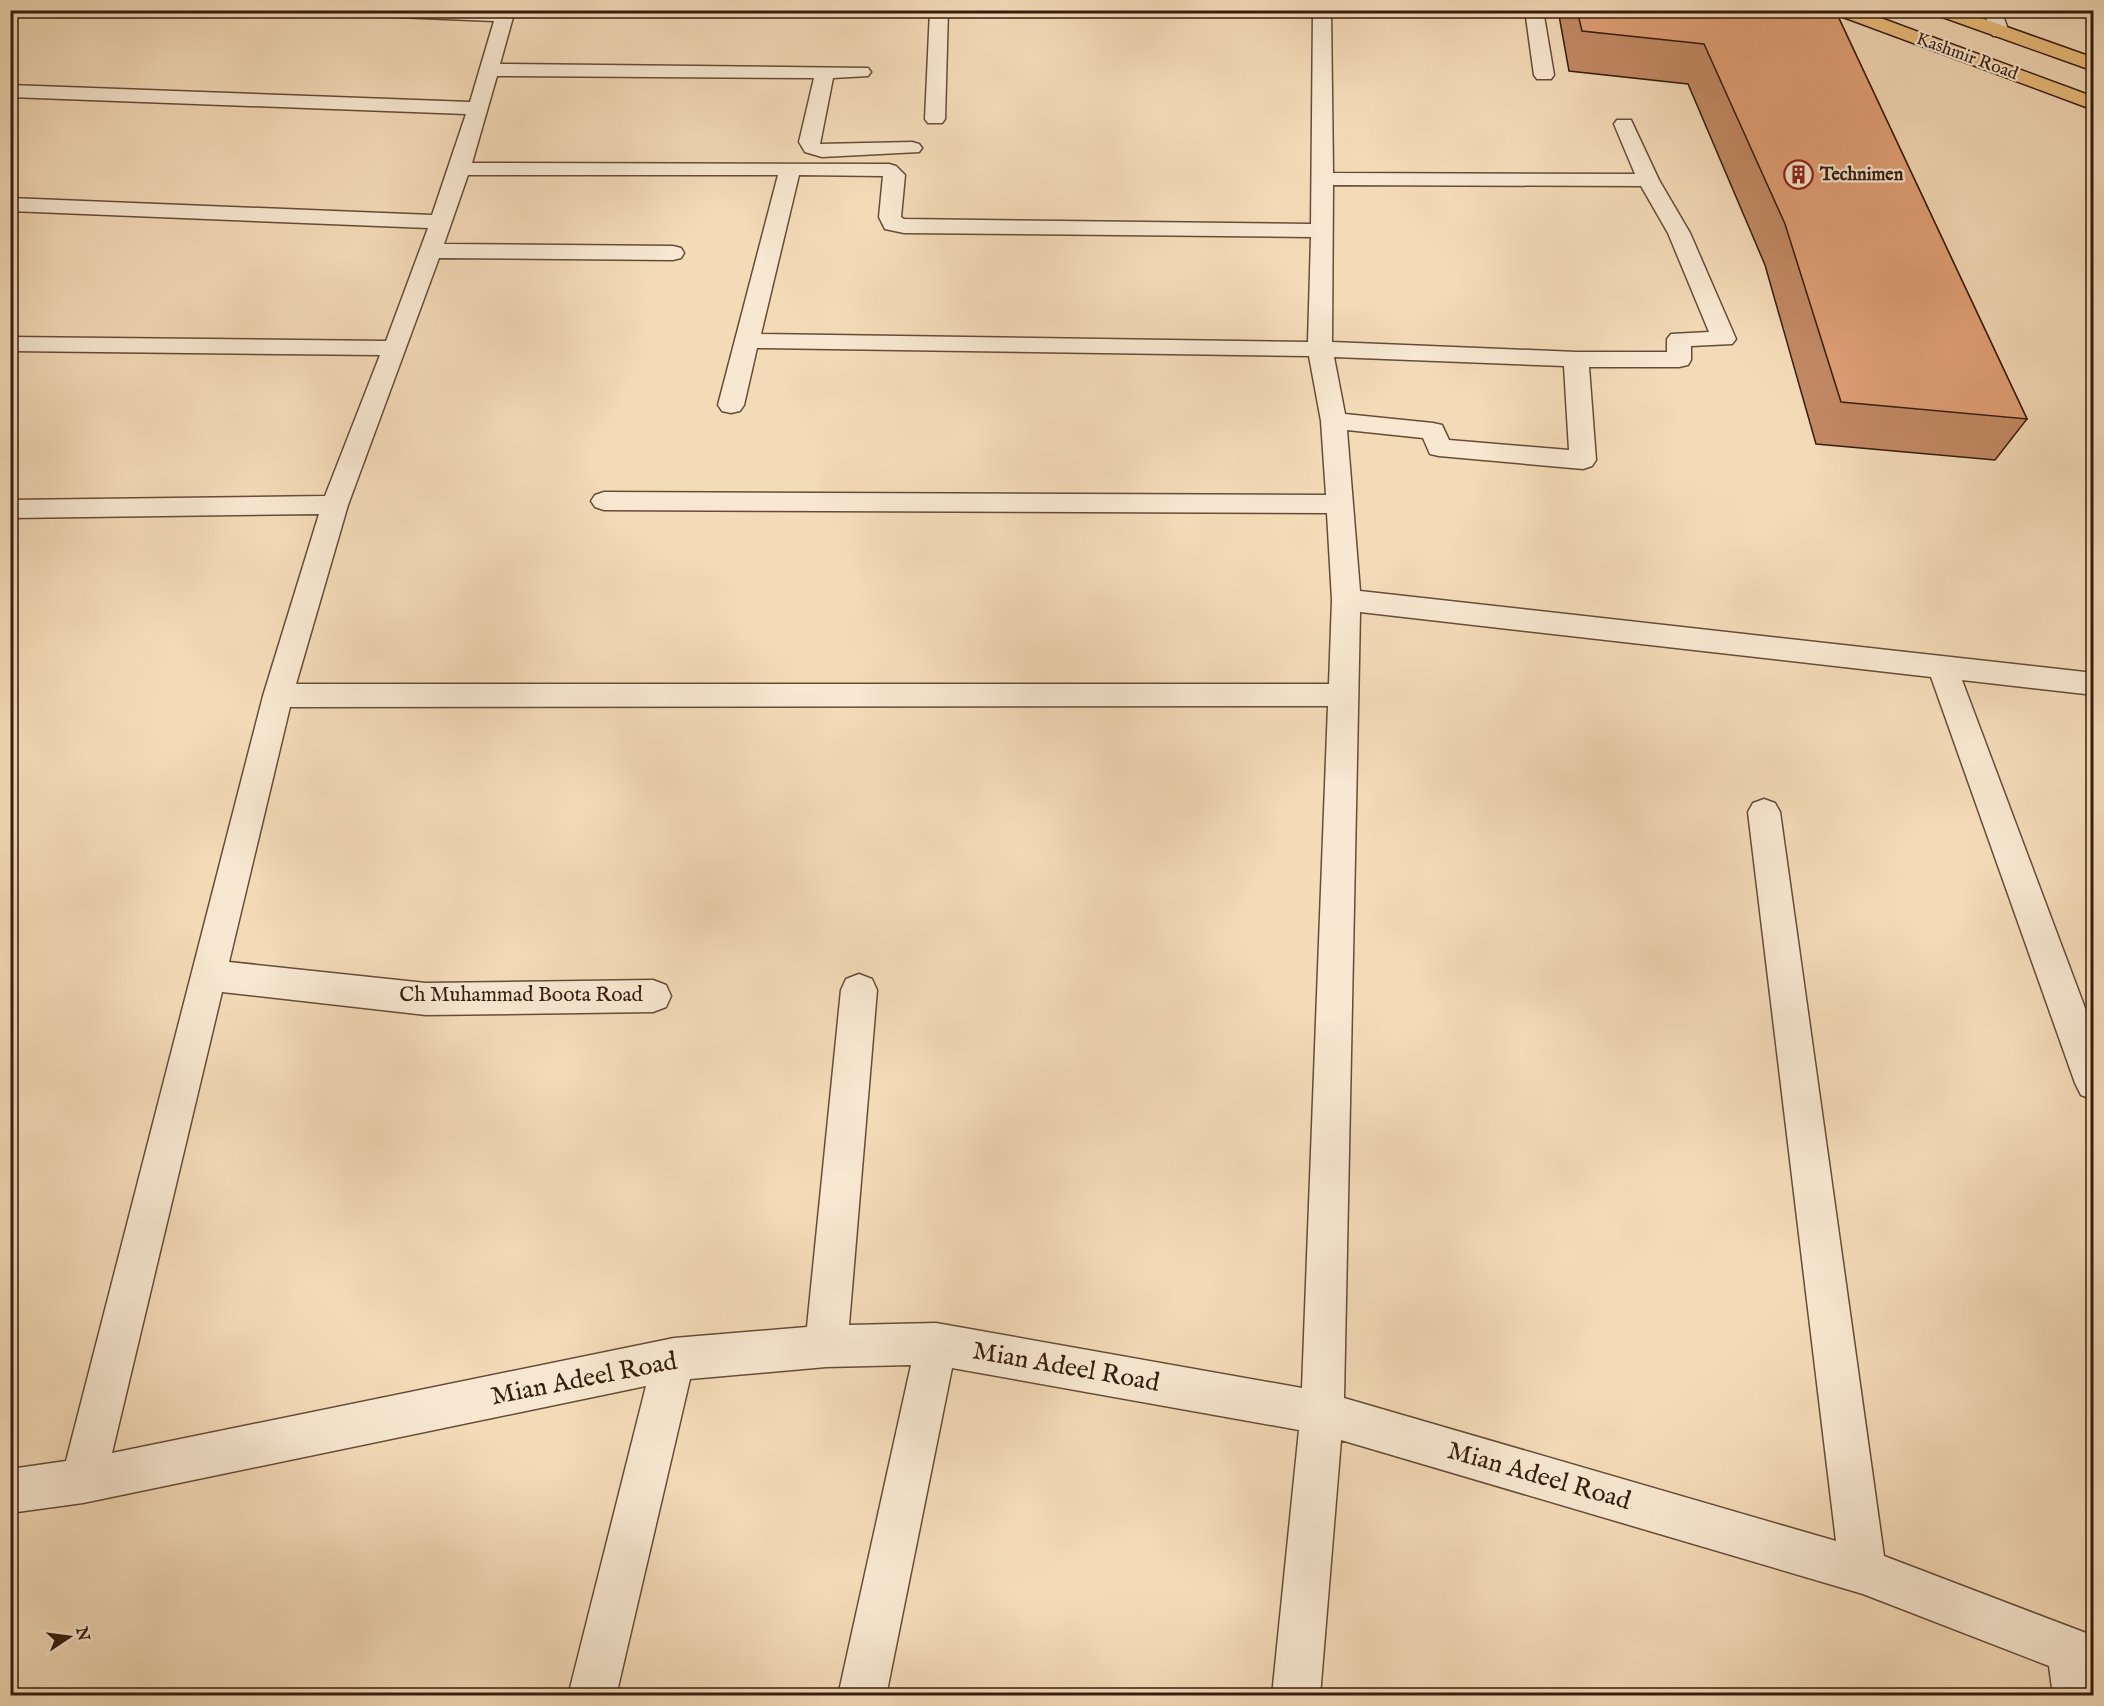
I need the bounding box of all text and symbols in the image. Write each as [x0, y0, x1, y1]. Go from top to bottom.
street label: Kashmir Road [1913, 28, 2021, 86]
building icon: Technimen [1783, 159, 1815, 191]
place label: Technimen [1819, 164, 1904, 187]
street label: Ch Muhammad Boota Road [399, 982, 644, 1009]
street label: Mian Adeel Road [970, 1334, 1162, 1400]
street label: Mian Adeel Road [488, 1345, 680, 1413]
street label: Mian Adeel Road [1444, 1434, 1635, 1518]
north arrow [39, 1607, 99, 1667]
text: N [70, 1624, 93, 1643]

